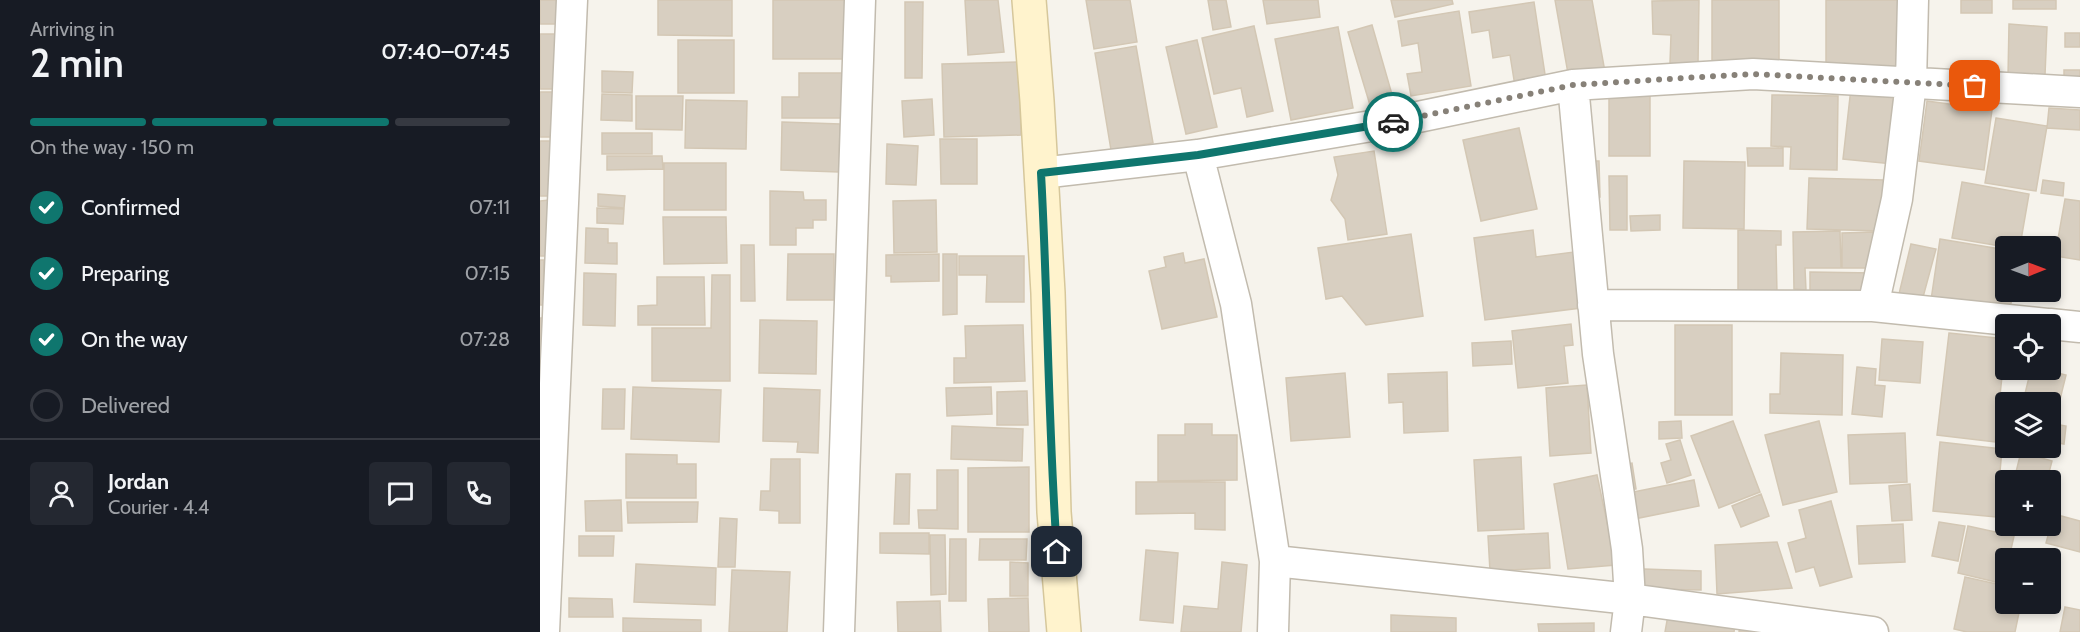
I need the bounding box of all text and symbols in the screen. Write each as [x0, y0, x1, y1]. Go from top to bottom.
text: Arriving in [30, 17, 114, 41]
text: 07:40–07:45 [381, 38, 510, 65]
text: 2 min [30, 39, 124, 87]
pin [1949, 60, 2000, 111]
icon: bag [1958, 69, 1991, 102]
courier [1363, 92, 1423, 152]
icon: car [1377, 106, 1410, 139]
text: On the way · 150 m [30, 135, 194, 159]
icon: check [30, 191, 63, 224]
text: Confirmed [81, 194, 180, 221]
text: 07:11 [469, 195, 510, 219]
north arrow [1995, 236, 2061, 302]
map controls [1995, 236, 2061, 614]
icon: check [30, 257, 63, 290]
text: Preparing [81, 260, 169, 287]
text: 07:15 [465, 261, 510, 285]
button: locate [1995, 314, 2061, 380]
icon: check [30, 323, 63, 356]
text: On the way [81, 326, 188, 353]
text: 07:28 [459, 327, 510, 351]
text: Delivered [81, 392, 170, 419]
button: layers [1995, 392, 2061, 458]
button: person [30, 462, 93, 525]
button: chat [369, 462, 432, 525]
button: phone [447, 462, 510, 525]
text: Jordan [108, 468, 169, 495]
button: + [1995, 470, 2061, 536]
text: Courier · 4.4 [108, 495, 209, 519]
pin [1031, 526, 1082, 577]
icon: home [1040, 535, 1073, 568]
button: − [1995, 548, 2061, 614]

